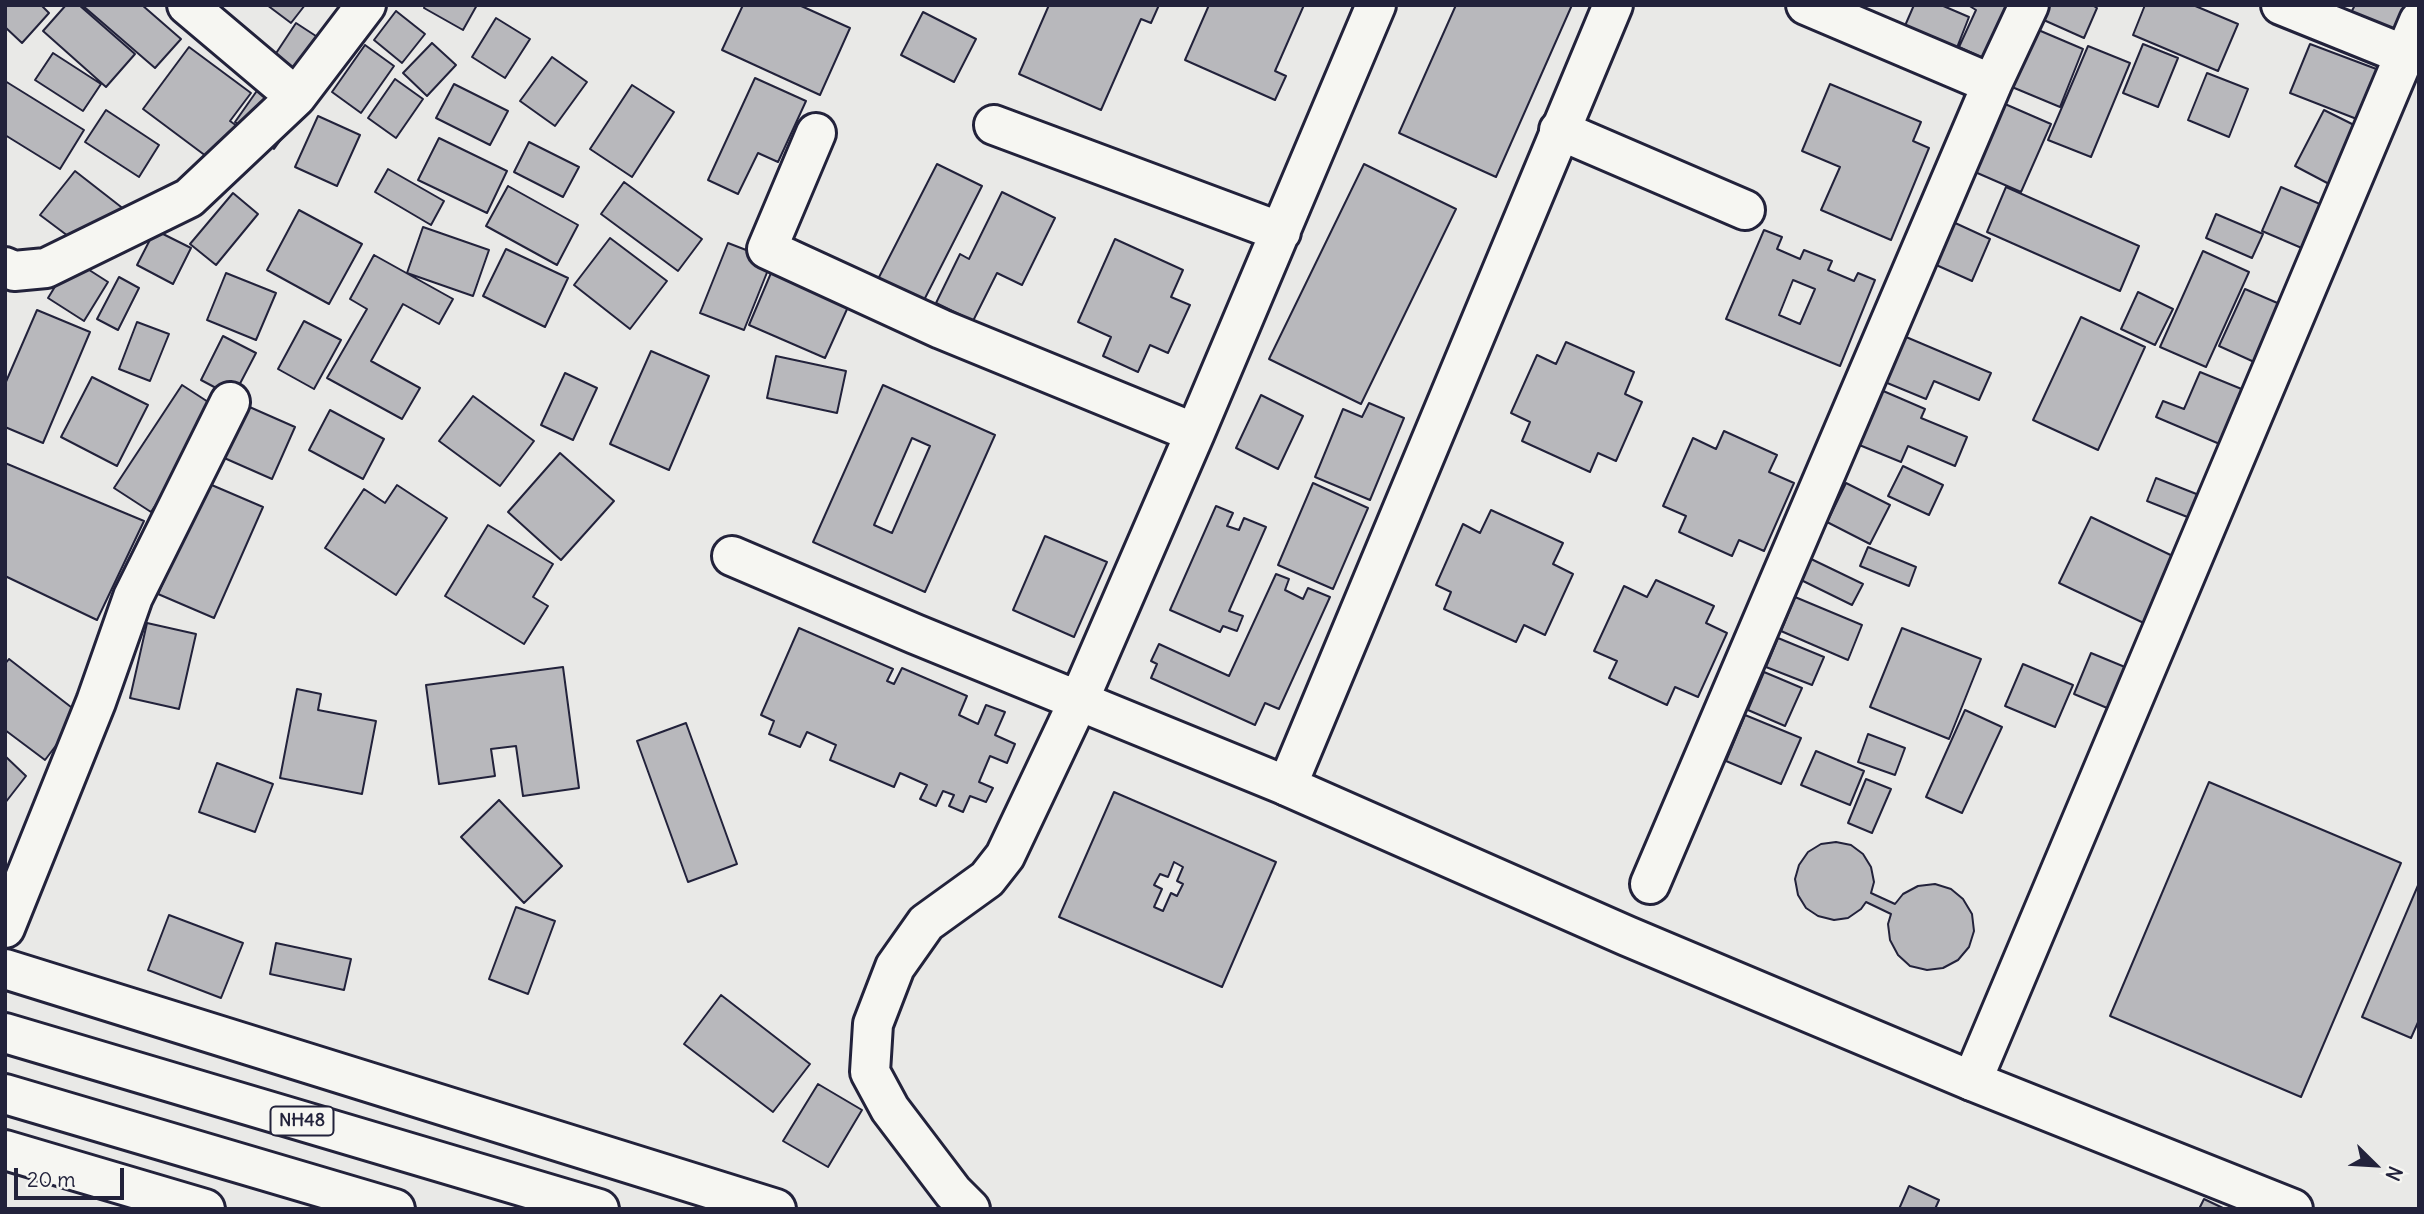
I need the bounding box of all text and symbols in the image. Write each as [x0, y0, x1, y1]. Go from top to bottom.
road number: NH48 [270, 1106, 334, 1136]
north arrow [2340, 1130, 2410, 1200]
scale bar [18, 1154, 128, 1198]
text: N [2381, 1163, 2408, 1184]
text: 20 m [27, 1166, 76, 1193]

